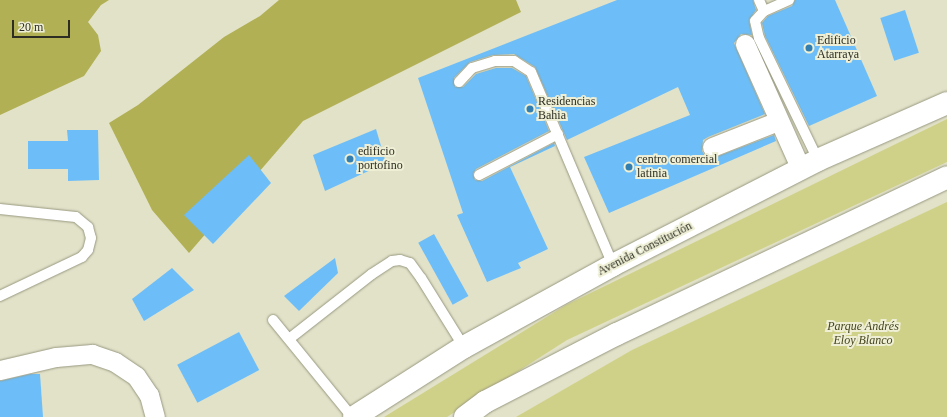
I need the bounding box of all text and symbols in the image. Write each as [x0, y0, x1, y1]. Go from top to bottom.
scale bar [14, 12, 72, 38]
text: 20 m [19, 20, 43, 34]
place label: Edificio Atarraya [817, 34, 859, 62]
marker: Edificio Atarraya [804, 43, 814, 53]
place label: Residencias Bahia [538, 95, 595, 123]
marker: Residencias Bahia [525, 104, 535, 114]
place label: edificio portofino [358, 145, 403, 173]
place label: centro comercial latinia [637, 153, 717, 181]
marker: edificio portofino [345, 154, 355, 164]
marker: centro comercial latinia [624, 162, 634, 172]
street label: Avenida Constitución [595, 219, 695, 279]
park label: Parque Andrés Eloy Blanco [827, 320, 899, 348]

